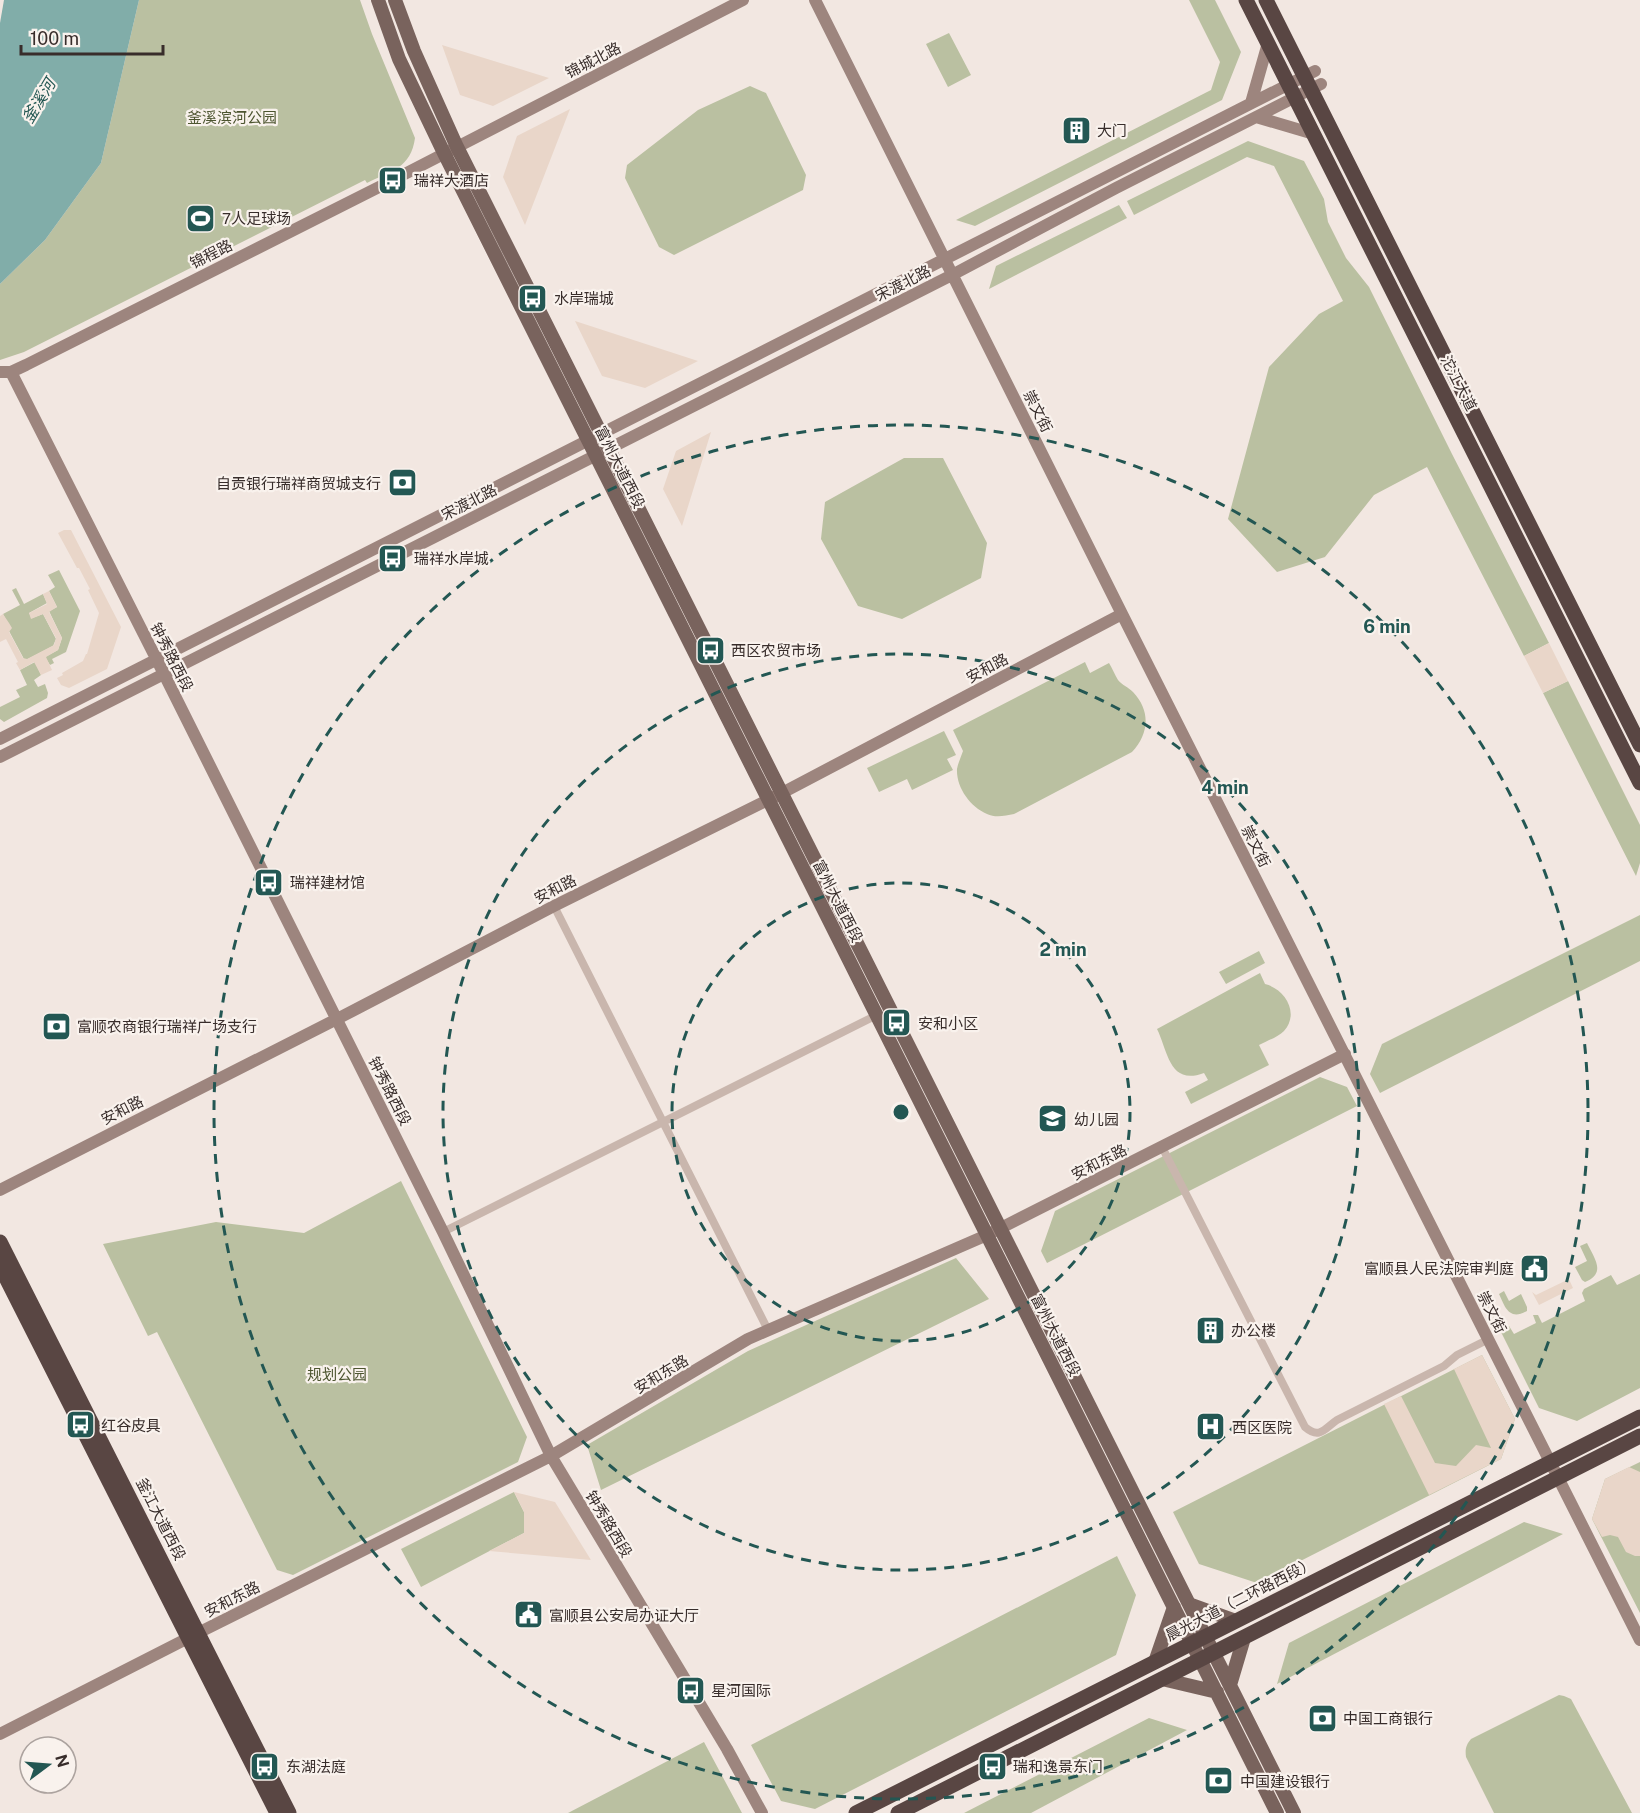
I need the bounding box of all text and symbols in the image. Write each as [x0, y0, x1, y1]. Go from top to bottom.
scale bar [21, 18, 164, 56]
text: 100 m [30, 28, 79, 49]
street label: 锦城北路 [562, 39, 624, 81]
water label: 釜溪河 [18, 73, 61, 126]
park label: 釜溪滨河公园 [187, 109, 277, 126]
building icon: 大门 [1060, 114, 1092, 146]
place label: 大门 [1097, 122, 1127, 139]
bus stop icon: 瑞祥大酒店 [377, 164, 409, 196]
place label: 瑞祥大酒店 [414, 172, 489, 189]
sports icon: 7人足球场 [185, 202, 217, 234]
place label: 7人足球场 [222, 210, 291, 227]
street label: 锦程路 [187, 236, 235, 272]
street label: 宋渡北路 [872, 262, 934, 304]
bus stop icon: 水岸瑞城 [517, 282, 549, 314]
place label: 水岸瑞城 [554, 290, 614, 307]
street label: 沱江大道 [1438, 352, 1480, 414]
street label: 崇文街 [1020, 387, 1056, 435]
street label: 富州大道西段 [592, 423, 648, 511]
bank icon: 自贡银行瑞祥商贸城支行 [386, 467, 418, 499]
place label: 自贡银行瑞祥商贸城支行 [216, 475, 381, 492]
street label: 宋渡北路 [438, 481, 500, 523]
bus stop icon: 瑞祥水岸城 [377, 542, 409, 574]
place label: 瑞祥水岸城 [414, 550, 489, 567]
text: 6 min [1363, 616, 1411, 637]
street label: 钟秀路西段 [147, 620, 197, 694]
bus stop icon: 西区农贸市场 [694, 634, 726, 666]
place label: 西区农贸市场 [731, 642, 821, 659]
street label: 安和路 [963, 650, 1011, 686]
text: 4 min [1201, 777, 1249, 798]
street label: 崇文街 [1238, 822, 1274, 870]
street label: 富州大道西段 [810, 857, 866, 945]
bus stop icon: 瑞祥建材馆 [253, 866, 285, 898]
street label: 安和路 [531, 871, 579, 907]
place label: 瑞祥建材馆 [290, 874, 365, 891]
text: 2 min [1039, 939, 1087, 960]
bus stop icon: 安和小区 [881, 1007, 913, 1039]
bank icon: 富顺农商银行瑞祥广场支行 [40, 1010, 72, 1042]
place label: 安和小区 [918, 1015, 978, 1032]
place label: 富顺农商银行瑞祥广场支行 [77, 1018, 257, 1035]
street label: 钟秀路西段 [365, 1054, 415, 1128]
street label: 安和路 [98, 1092, 146, 1128]
centre of rings [891, 1102, 911, 1122]
school or university icon: 幼儿园 [1037, 1103, 1069, 1135]
place label: 幼儿园 [1074, 1111, 1119, 1128]
street label: 安和东路 [1068, 1141, 1130, 1183]
public building icon: 富顺县人民法院审判庭 [1519, 1252, 1551, 1284]
place label: 富顺县人民法院审判庭 [1364, 1260, 1514, 1277]
street label: 崇文街 [1474, 1288, 1510, 1336]
street label: 富州大道西段 [1028, 1291, 1084, 1379]
building icon: 办公楼 [1194, 1314, 1226, 1346]
place label: 办公楼 [1231, 1322, 1276, 1339]
street label: 安和东路 [631, 1351, 691, 1397]
park label: 规划公园 [307, 1366, 367, 1383]
bus stop icon: 红谷皮具 [64, 1409, 96, 1441]
hospital icon: 西区医院 [1195, 1411, 1227, 1443]
place label: 红谷皮具 [101, 1417, 161, 1434]
place label: 西区医院 [1232, 1419, 1292, 1436]
street label: 釜江大道西段 [133, 1475, 189, 1563]
street label: 钟秀路西段 [582, 1487, 636, 1561]
street label: 晨光大道（二环路西段） [1163, 1554, 1317, 1644]
street label: 安和东路 [201, 1578, 263, 1620]
public building icon: 富顺县公安局办证大厅 [512, 1599, 544, 1631]
place label: 富顺县公安局办证大厅 [549, 1607, 699, 1624]
bus stop icon: 星河国际 [674, 1674, 706, 1706]
place label: 星河国际 [711, 1682, 771, 1699]
bank icon: 中国工商银行 [1306, 1702, 1338, 1734]
place label: 中国工商银行 [1343, 1710, 1433, 1727]
north arrow [18, 1735, 78, 1795]
bus stop icon: 东湖法庭 [249, 1750, 281, 1782]
bus stop icon: 瑞和逸景东门 [976, 1750, 1008, 1782]
text: N [51, 1752, 73, 1770]
place label: 东湖法庭 [286, 1758, 346, 1775]
place label: 瑞和逸景东门 [1013, 1758, 1103, 1775]
bank icon: 中国建设银行 [1203, 1765, 1235, 1797]
place label: 中国建设银行 [1240, 1773, 1330, 1790]

